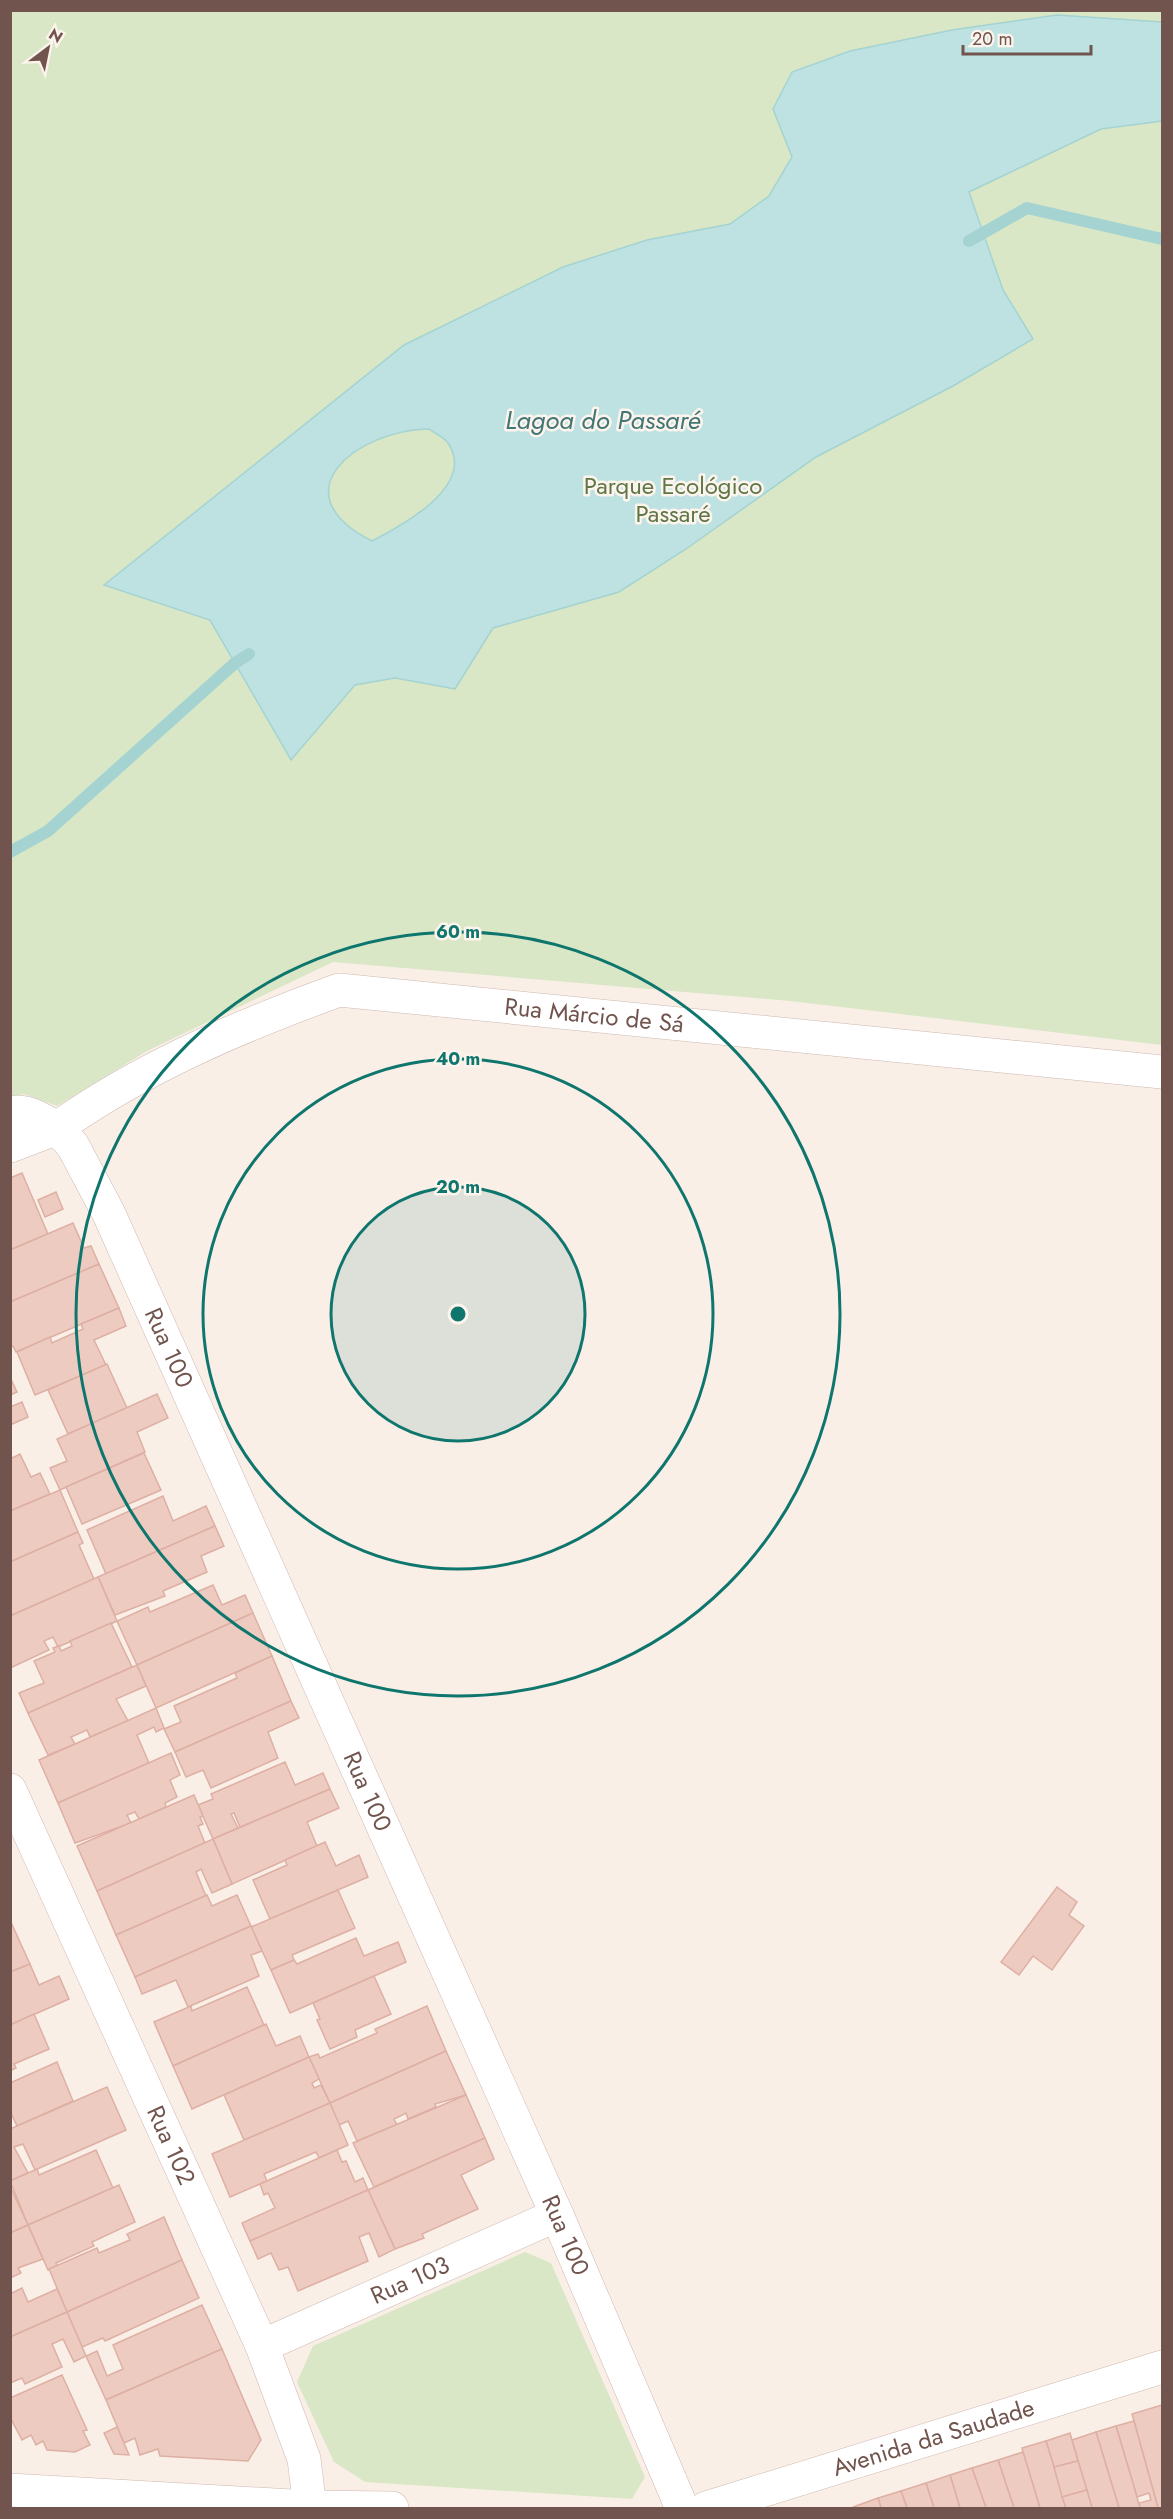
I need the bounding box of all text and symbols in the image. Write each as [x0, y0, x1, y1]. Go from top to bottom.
north arrow [18, 18, 78, 78]
scale bar [963, 18, 1090, 56]
text: N [44, 23, 67, 49]
text: 20 m [972, 26, 1012, 52]
water label: Lagoa do Passaré [505, 401, 702, 439]
park label: Parque Ecológico Passaré [584, 468, 762, 531]
text: 60 m [436, 919, 480, 945]
street label: Rua Márcio de Sá [503, 989, 685, 1041]
text: 40 m [436, 1046, 480, 1072]
text: 20 m [436, 1174, 480, 1200]
street label: Rua 100 [136, 1302, 203, 1393]
centre of rings [448, 1304, 468, 1324]
street label: Rua 100 [335, 1746, 401, 1837]
street label: Rua 102 [138, 2100, 205, 2190]
street label: Rua 100 [533, 2189, 599, 2281]
street label: Rua 103 [365, 2247, 455, 2313]
street label: Avenida da Saudade [828, 2390, 1039, 2485]

